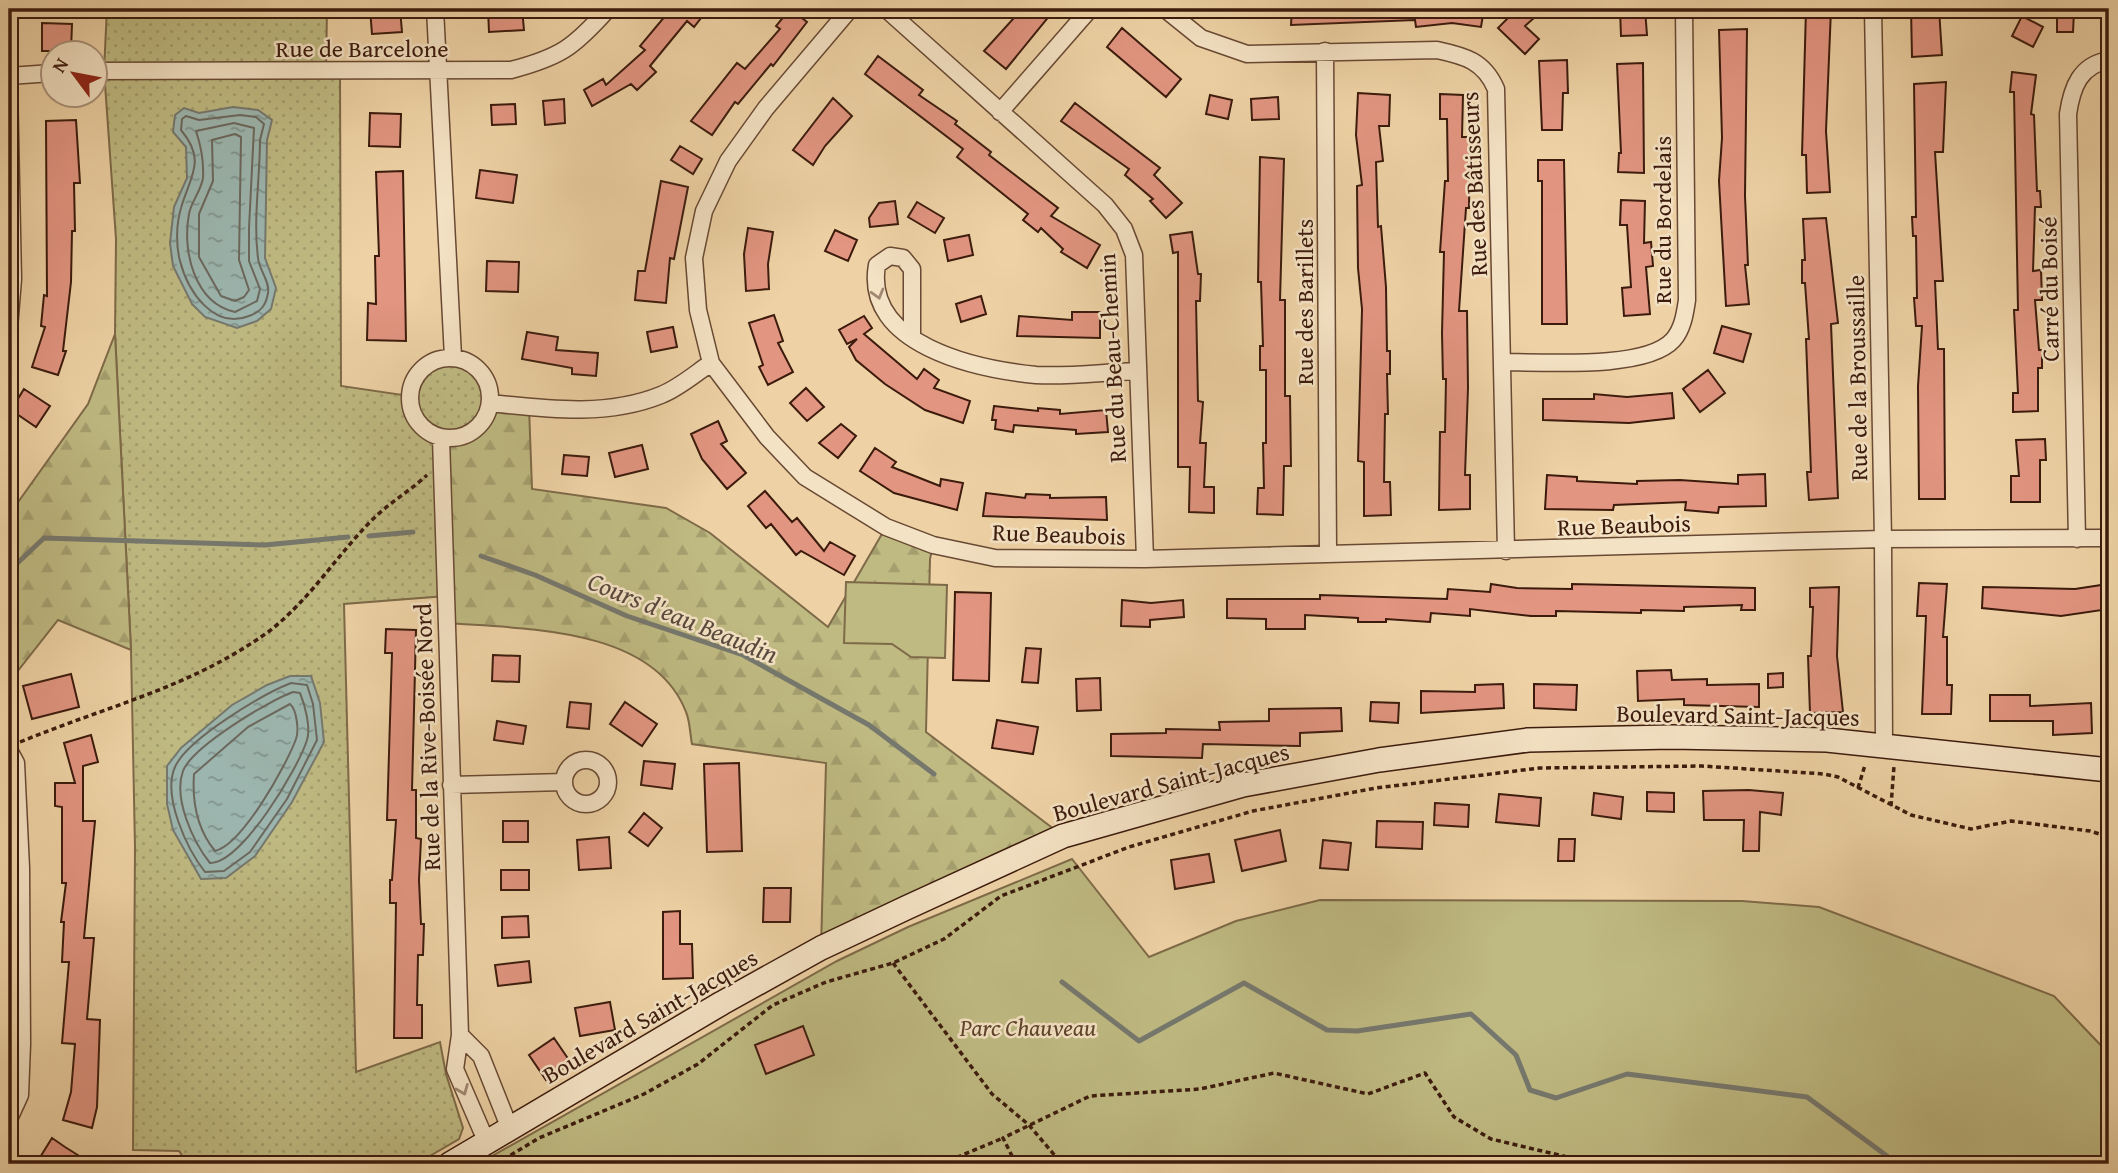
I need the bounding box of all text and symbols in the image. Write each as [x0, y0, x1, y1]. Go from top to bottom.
street label: Rue de Barcelone [276, 31, 448, 66]
north arrow [38, 38, 108, 108]
text: N [44, 52, 75, 78]
street label: Rue des Bâtisseurs [1452, 91, 1496, 277]
street label: Rue du Bordelais [1645, 136, 1680, 304]
street label: Carré du Boisé [2030, 216, 2068, 362]
street label: Rue des Barillets [1287, 219, 1322, 385]
street label: Rue du Beau-Chemin [1089, 252, 1135, 464]
street label: Rue de la Broussaille [1838, 275, 1876, 481]
one-way arrow [869, 288, 884, 300]
street label: Rue Beaubois [1557, 505, 1691, 545]
street label: Rue Beaubois [992, 514, 1126, 554]
water label: Cours d'eau Beaudin [582, 561, 784, 673]
street label: Rue de la Rive-Boisée Nord [405, 602, 449, 871]
street label: Boulevard Saint-Jacques [1616, 695, 1860, 735]
street label: Boulevard Saint-Jacques [1049, 734, 1293, 830]
street label: Boulevard Saint-Jacques [536, 940, 764, 1092]
park label: Parc Chauveau [959, 1010, 1096, 1045]
one-way arrow [455, 1084, 469, 1096]

